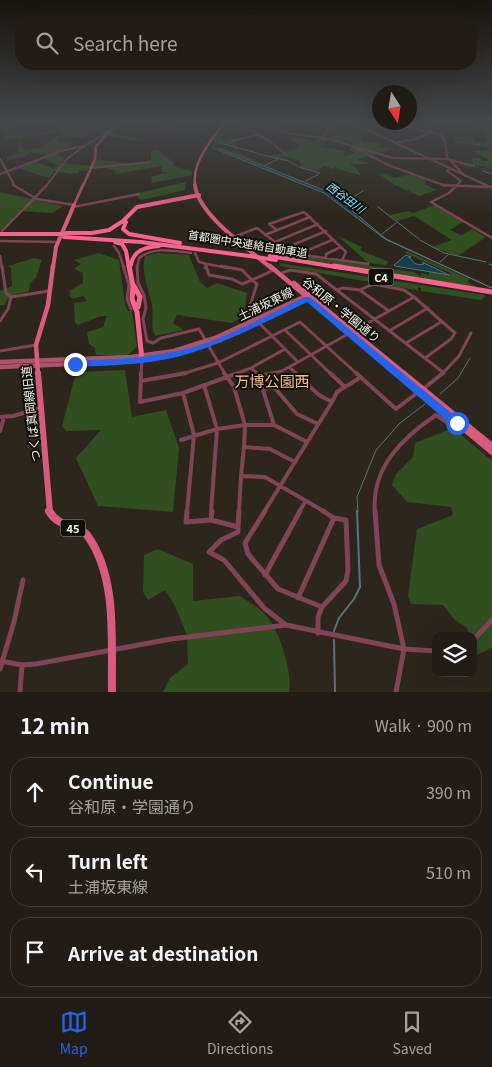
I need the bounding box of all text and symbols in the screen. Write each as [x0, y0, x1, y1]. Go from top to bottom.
search box [15, 15, 477, 70]
icon: search [33, 29, 61, 57]
text: Search here [73, 29, 177, 56]
north arrow [372, 85, 417, 130]
water label: 西谷田川 [323, 178, 369, 217]
street label: 首都圏中央連絡自動車道 [187, 226, 309, 260]
road number: C4 [368, 268, 394, 286]
street label: 谷和原・学園通り [299, 272, 385, 346]
street label: 土浦坂東線 [234, 282, 296, 324]
route end [64, 353, 87, 376]
street label: つくば真岡線旧道 [17, 365, 43, 463]
district label: 万博公園西 [234, 370, 310, 391]
route start [446, 412, 469, 435]
road number: 45 [60, 520, 86, 536]
map controls [432, 632, 477, 677]
button: layers [432, 632, 477, 677]
text: 12 min [20, 710, 90, 740]
text: Walk · 900 m [375, 713, 472, 737]
text: Continue [68, 767, 154, 794]
icon: ahead [21, 778, 49, 806]
text: 390 m [426, 780, 471, 804]
text: 谷和原・学園通り [68, 794, 196, 818]
text: Turn left [68, 847, 148, 874]
icon: left [21, 858, 49, 886]
text: 510 m [426, 860, 471, 884]
text: 土浦坂東線 [68, 874, 148, 898]
icon: arrive [21, 938, 49, 966]
text: Arrive at destination [68, 939, 258, 966]
tab: Map [60, 1008, 88, 1058]
tab: Directions [207, 1008, 273, 1058]
tab: Saved [392, 1008, 432, 1058]

